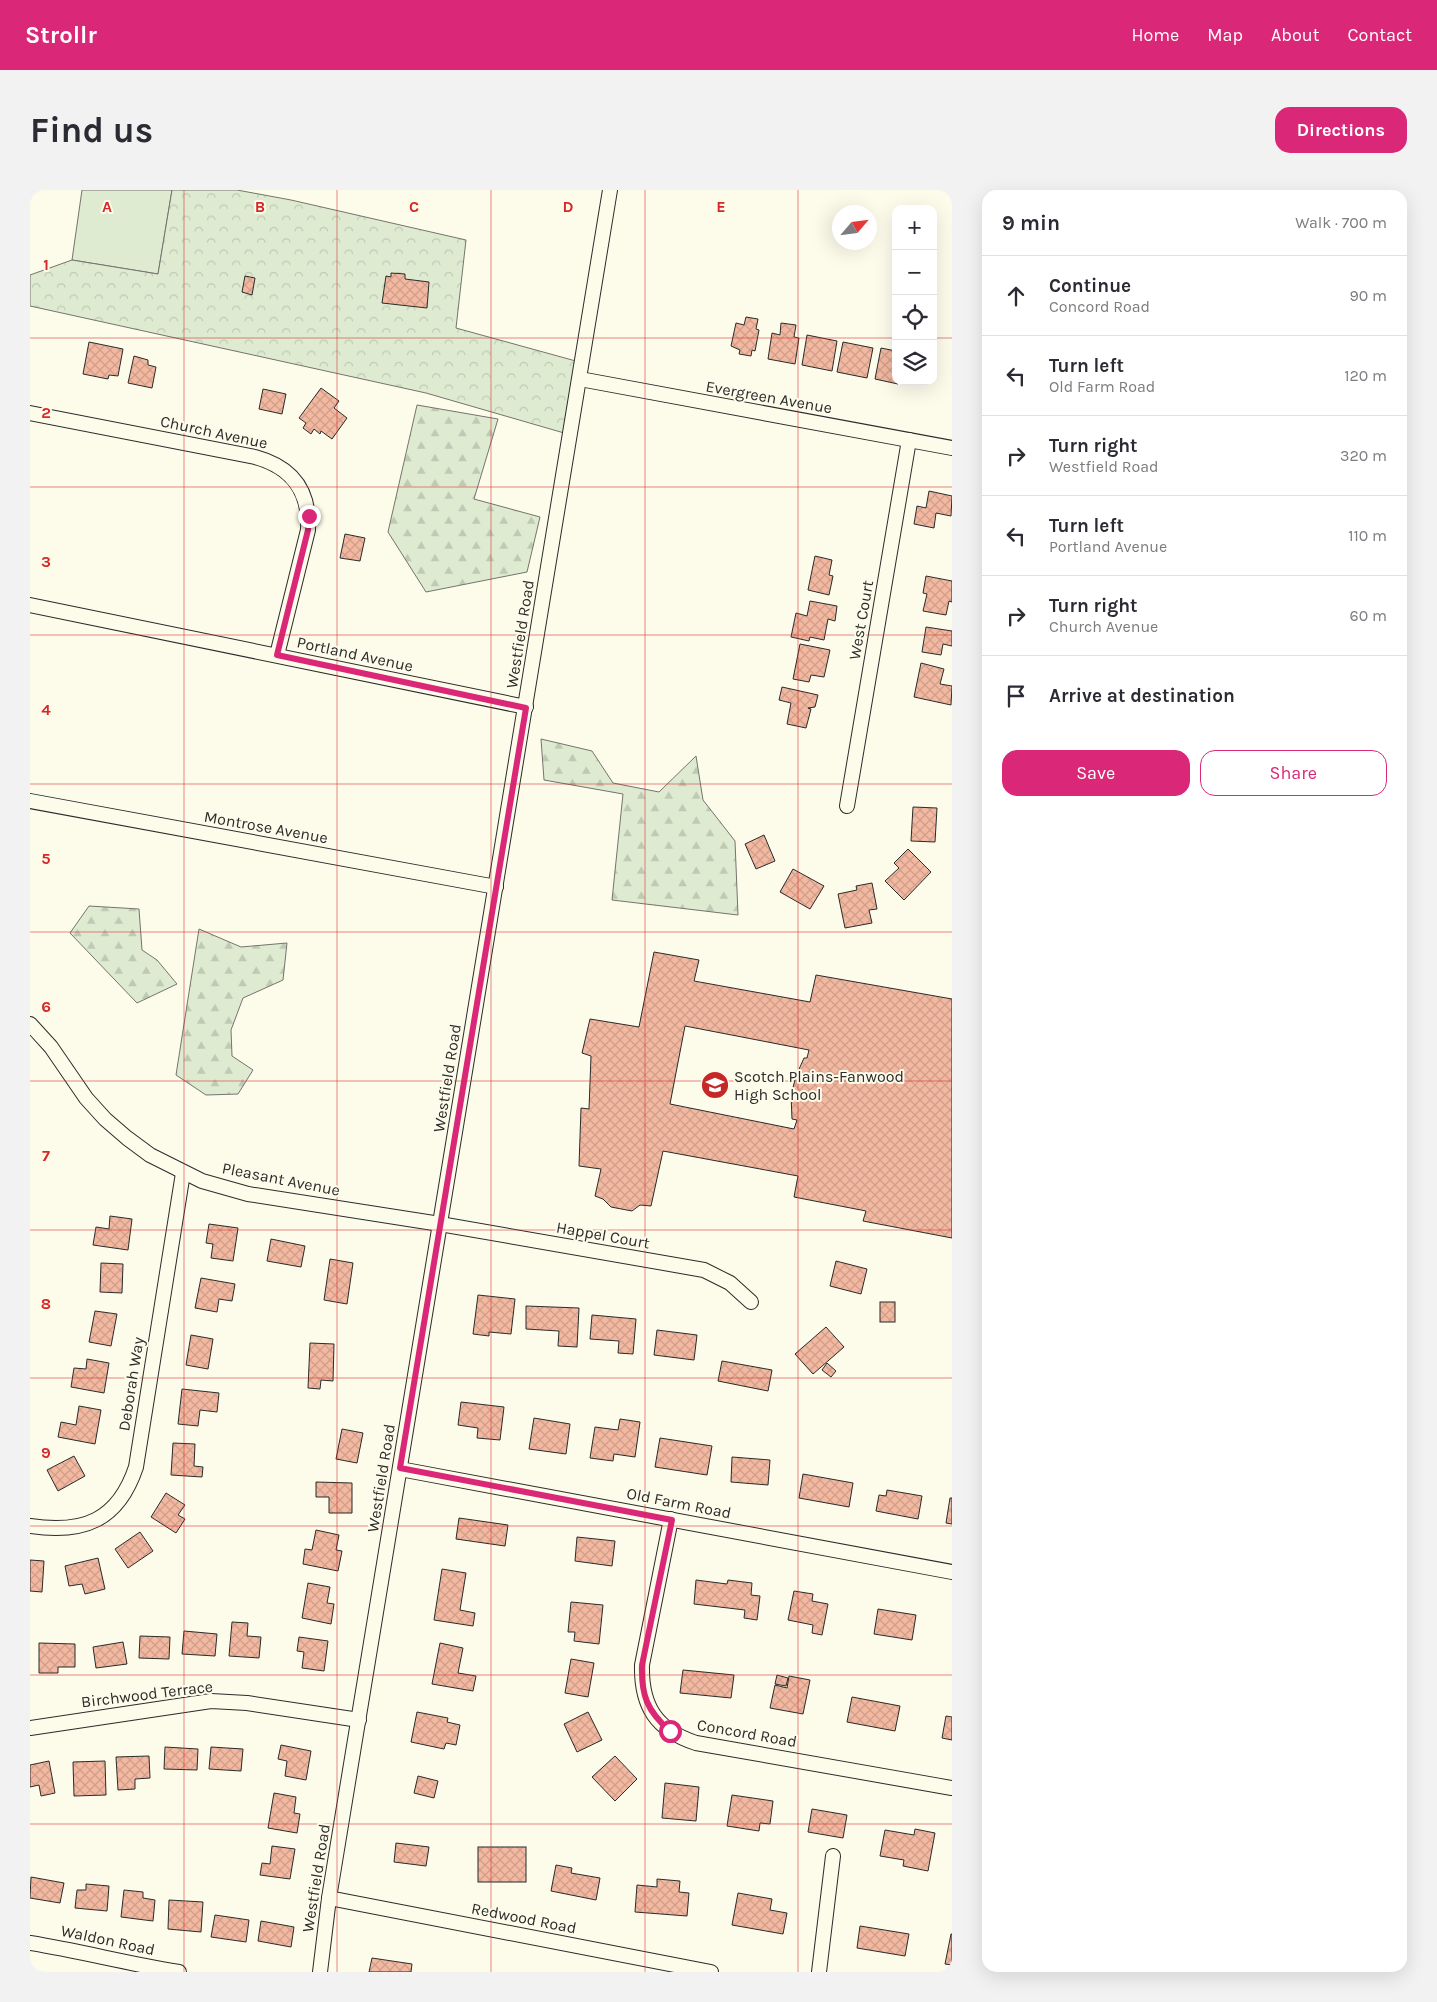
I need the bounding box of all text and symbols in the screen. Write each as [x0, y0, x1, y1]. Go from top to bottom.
text: Strollr [25, 21, 97, 49]
text: Home [1131, 24, 1179, 46]
text: Map [1207, 24, 1243, 46]
text: About [1271, 24, 1320, 46]
text: Contact [1348, 24, 1412, 46]
button: Directions [1275, 107, 1407, 153]
text: Find us [30, 110, 153, 151]
text: A [102, 197, 112, 216]
text: B [255, 197, 265, 216]
text: C [409, 197, 419, 216]
text: D [563, 197, 574, 216]
text: E [716, 197, 726, 216]
north arrow [832, 205, 877, 250]
map controls [892, 205, 937, 385]
button: + [892, 205, 937, 250]
text: 9 min [1002, 211, 1060, 235]
text: Walk · 700 m [1295, 213, 1387, 232]
button: − [892, 250, 937, 295]
text: 1 [43, 255, 49, 274]
text: Continue [1049, 275, 1131, 297]
icon: ahead [1002, 282, 1030, 310]
text: 90 m [1349, 286, 1387, 305]
button: locate [892, 295, 937, 340]
text: Concord Road [1049, 297, 1150, 316]
button: layers [892, 340, 937, 385]
text: Turn left [1049, 355, 1124, 377]
icon: left [1002, 362, 1030, 390]
text: 120 m [1344, 366, 1387, 385]
street label: Evergreen Avenue [704, 377, 834, 417]
text: Old Farm Road [1049, 377, 1155, 396]
text: 2 [41, 403, 51, 422]
street label: Church Avenue [159, 411, 269, 453]
text: Turn right [1049, 435, 1138, 457]
icon: right [1002, 442, 1030, 470]
text: 320 m [1340, 446, 1387, 465]
text: Westfield Road [1049, 457, 1159, 476]
route end [298, 505, 321, 528]
text: Turn left [1049, 515, 1124, 537]
icon: left [1002, 522, 1030, 550]
text: 110 m [1348, 526, 1387, 545]
text: Portland Avenue [1049, 537, 1167, 556]
text: 3 [41, 552, 51, 571]
street label: Westfield Road [502, 578, 538, 690]
street label: West Court [845, 579, 877, 661]
text: Turn right [1049, 595, 1138, 617]
icon: right [1002, 602, 1030, 630]
text: 60 m [1350, 606, 1387, 625]
text: Church Avenue [1049, 617, 1158, 636]
street label: Portland Avenue [295, 632, 415, 676]
icon: arrive [1002, 682, 1030, 710]
text: Arrive at destination [1049, 685, 1235, 707]
text: 4 [41, 700, 51, 719]
button: Save [1002, 750, 1190, 796]
button: Share [1200, 750, 1387, 796]
street label: Montrose Avenue [203, 807, 329, 847]
text: 5 [41, 849, 51, 868]
text: 6 [41, 997, 51, 1016]
street label: Westfield Road [429, 1022, 465, 1134]
place label: Scotch Plains-Fanwood High School [734, 1067, 904, 1104]
school or university icon: Scotch Plains-Fanwood High School [700, 1070, 730, 1100]
text: 7 [42, 1146, 50, 1165]
street label: Pleasant Avenue [220, 1158, 342, 1200]
street label: Happel Court [555, 1217, 651, 1253]
text: 8 [41, 1294, 51, 1313]
street label: Deborah Way [114, 1335, 148, 1432]
street label: Westfield Road [363, 1422, 399, 1534]
text: 9 [41, 1443, 51, 1462]
street label: Old Farm Road [625, 1484, 733, 1522]
street label: Birchwood Terrace [80, 1676, 214, 1712]
street label: Concord Road [696, 1715, 798, 1751]
route start [659, 1720, 682, 1743]
street label: Westfield Road [298, 1822, 334, 1934]
street label: Redwood Road [470, 1898, 578, 1938]
street label: Waldon Road [59, 1921, 157, 1959]

